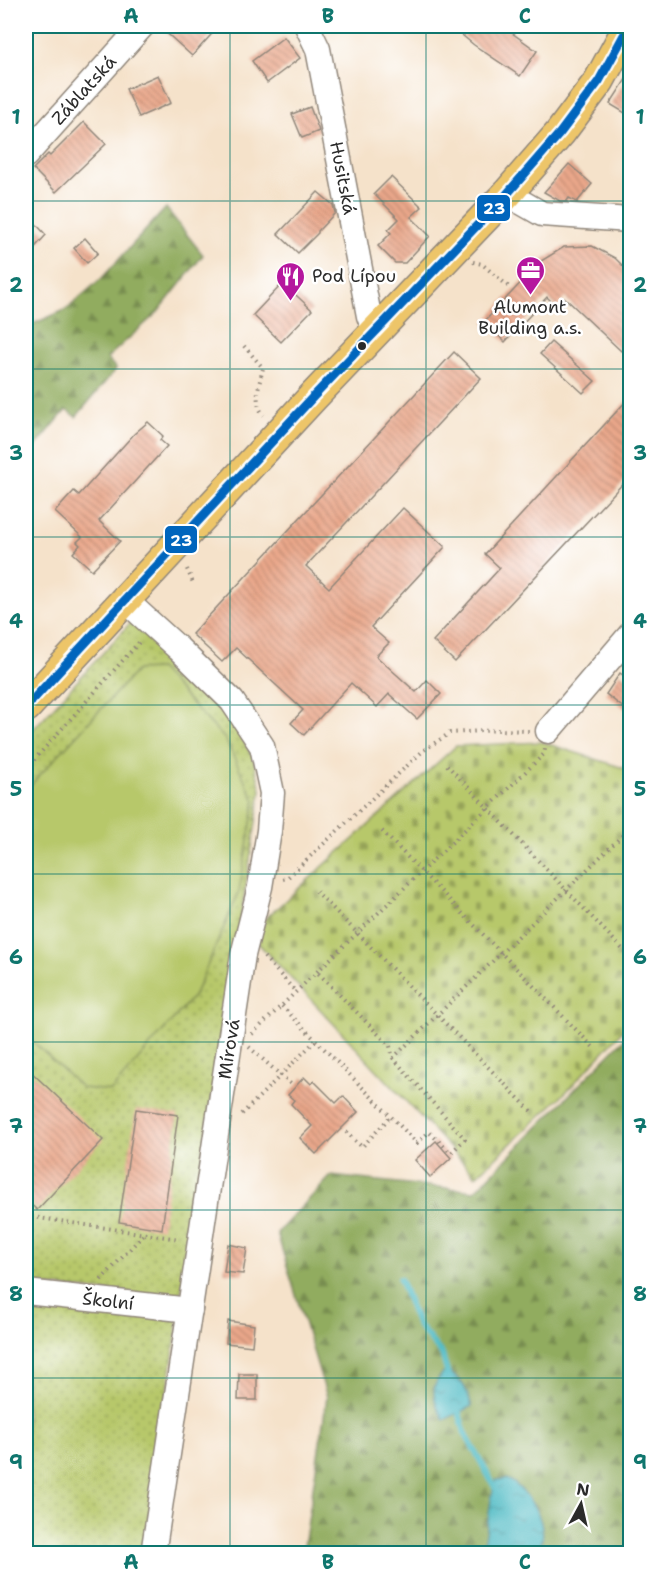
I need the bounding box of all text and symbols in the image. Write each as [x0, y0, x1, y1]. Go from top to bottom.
text: A [123, 3, 139, 29]
text: B [322, 3, 334, 29]
text: C [519, 3, 531, 29]
street label: Záblatská [46, 50, 122, 130]
text: 1 [11, 104, 21, 130]
text: 1 [635, 104, 645, 130]
street label: Husitská [324, 139, 362, 217]
line badge: 23 [476, 194, 511, 222]
text: 23 [483, 198, 505, 219]
office icon: Alumont Building a.s. [514, 254, 546, 296]
restaurant icon: Pod Lípou [275, 260, 307, 302]
place label: Pod Lípou [312, 264, 396, 288]
text: 2 [9, 272, 23, 298]
text: 2 [633, 272, 647, 298]
place label: Alumont Building a.s. [478, 295, 582, 340]
unlabelled marker [356, 340, 368, 352]
text: 3 [9, 440, 23, 466]
text: 3 [633, 440, 647, 466]
line badge: 23 [164, 525, 198, 554]
text: 23 [170, 530, 192, 551]
text: 4 [9, 608, 23, 634]
text: 4 [633, 608, 647, 634]
text: 5 [10, 776, 22, 802]
text: 5 [634, 776, 646, 802]
text: 6 [9, 944, 23, 970]
text: 6 [633, 944, 647, 970]
street label: Mírová [212, 1017, 246, 1081]
text: 7 [9, 1113, 23, 1139]
text: 7 [633, 1113, 647, 1139]
text: 8 [9, 1281, 23, 1307]
text: 8 [633, 1281, 647, 1307]
street label: Školní [81, 1286, 135, 1316]
text: 9 [9, 1449, 23, 1475]
text: 9 [633, 1449, 647, 1475]
north arrow [551, 1474, 611, 1534]
text: N [575, 1478, 591, 1501]
text: A [123, 1549, 139, 1575]
text: B [322, 1549, 334, 1575]
text: C [519, 1549, 531, 1575]

